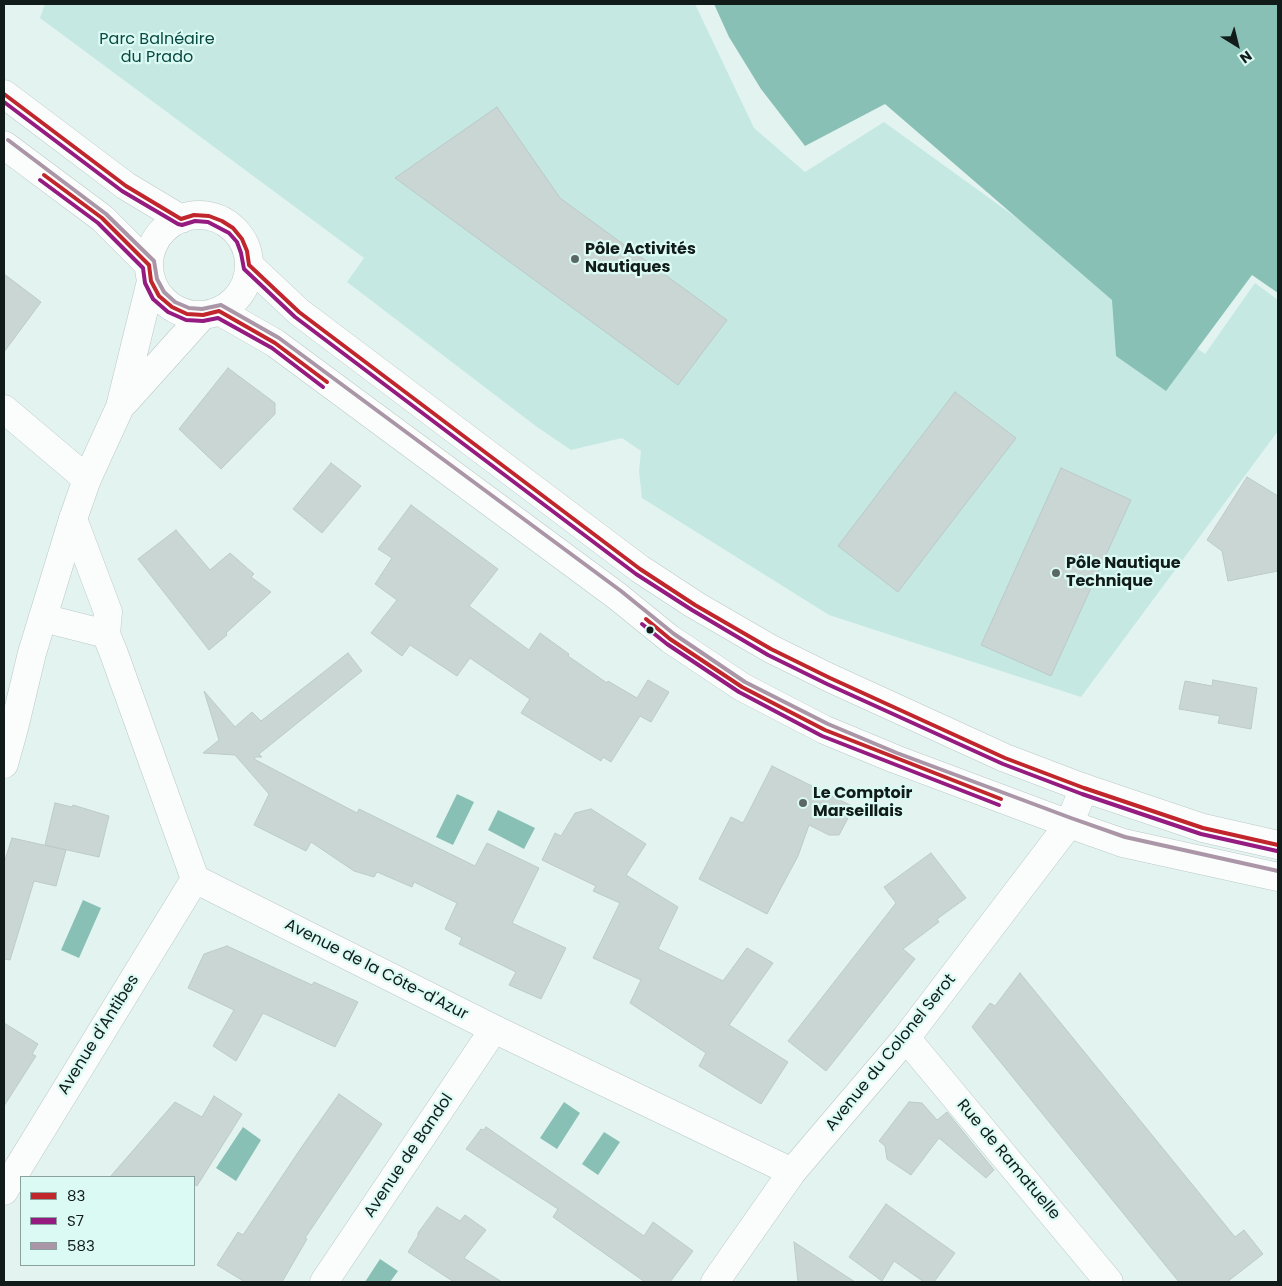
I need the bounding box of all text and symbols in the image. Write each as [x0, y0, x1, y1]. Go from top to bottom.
north arrow [1212, 20, 1262, 70]
park label: Parc Balnéaire du Prado [99, 30, 215, 68]
text: N [1236, 46, 1256, 68]
place label: Pôle Activités Nautiques [585, 240, 696, 278]
marker: Pôle Activités Nautiques [569, 253, 581, 265]
place label: Pôle Nautique Technique [1066, 554, 1181, 592]
marker: Pôle Nautique Technique [1050, 567, 1062, 579]
unlabelled marker [645, 625, 655, 635]
place label: Le Comptoir Marseillais [813, 784, 912, 822]
marker: Le Comptoir Marseillais [797, 797, 809, 809]
street label: Avenue de la Côte-d'Azur [281, 915, 471, 1025]
street label: Avenue du Colonel Serot [822, 971, 960, 1135]
street label: Avenue d'Antibes [54, 972, 144, 1098]
street label: Avenue de Bandol [360, 1090, 458, 1222]
street label: Rue de Ramatuelle [952, 1096, 1064, 1224]
legend [20, 1176, 195, 1266]
text: 83 [67, 1185, 85, 1206]
text: S7 [67, 1210, 84, 1231]
text: 583 [67, 1235, 95, 1256]

